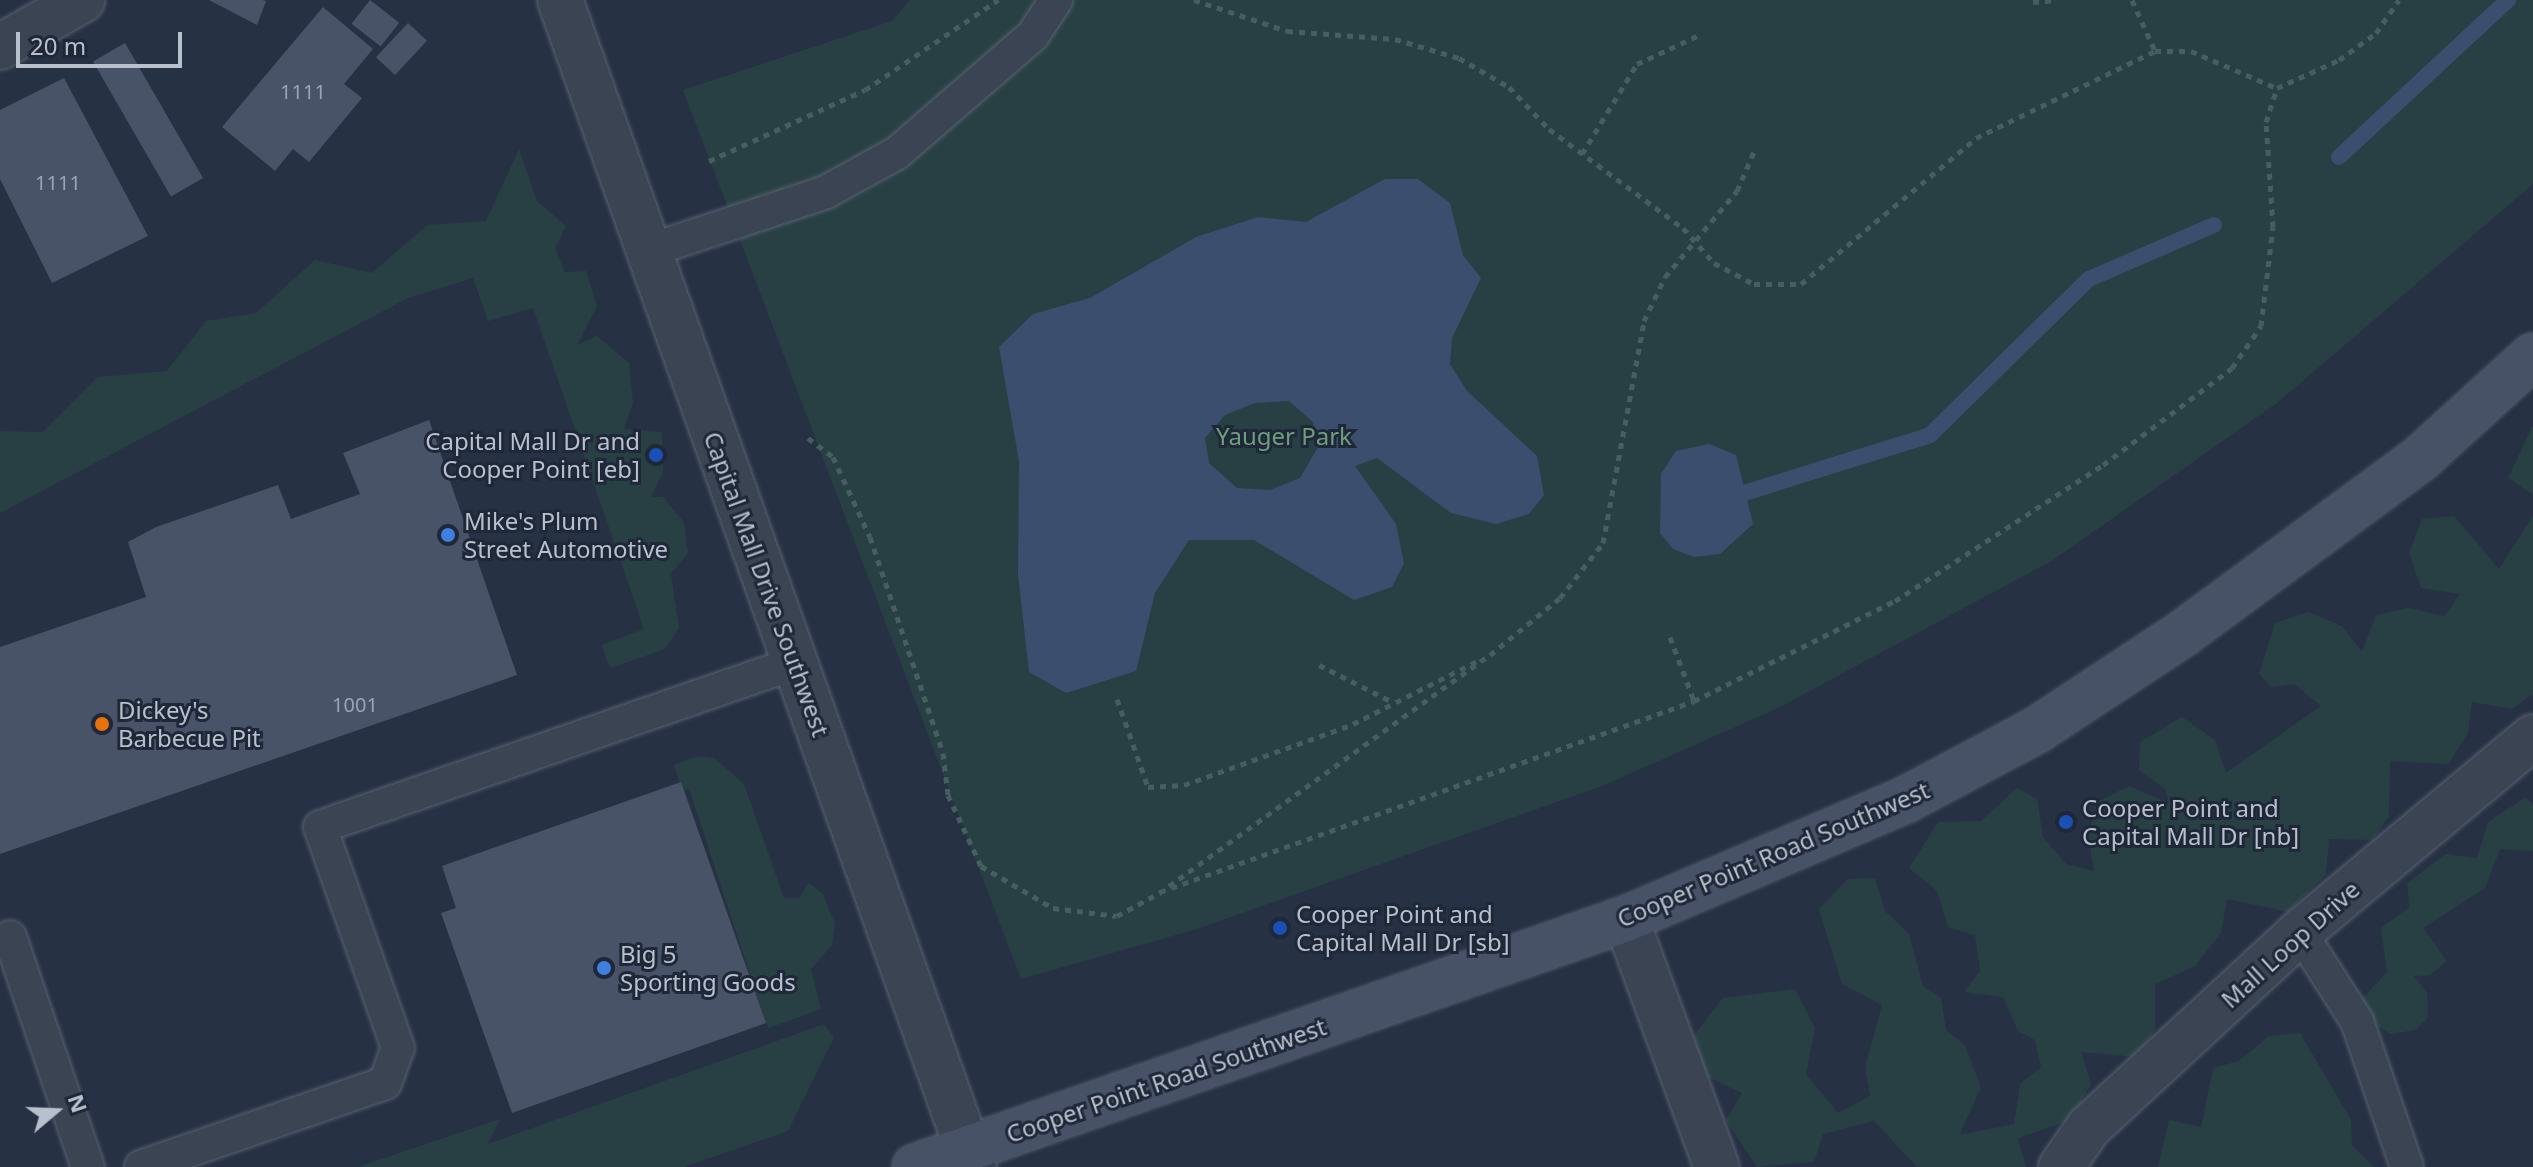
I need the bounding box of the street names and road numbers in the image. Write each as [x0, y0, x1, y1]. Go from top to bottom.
street label: Capital Mall Drive Southwest [698, 428, 836, 740]
street label: Cooper Point Road Southwest [1613, 775, 1933, 933]
street label: Mall Loop Drive [2215, 874, 2365, 1014]
street label: Cooper Point Road Southwest [1002, 1012, 1330, 1148]

